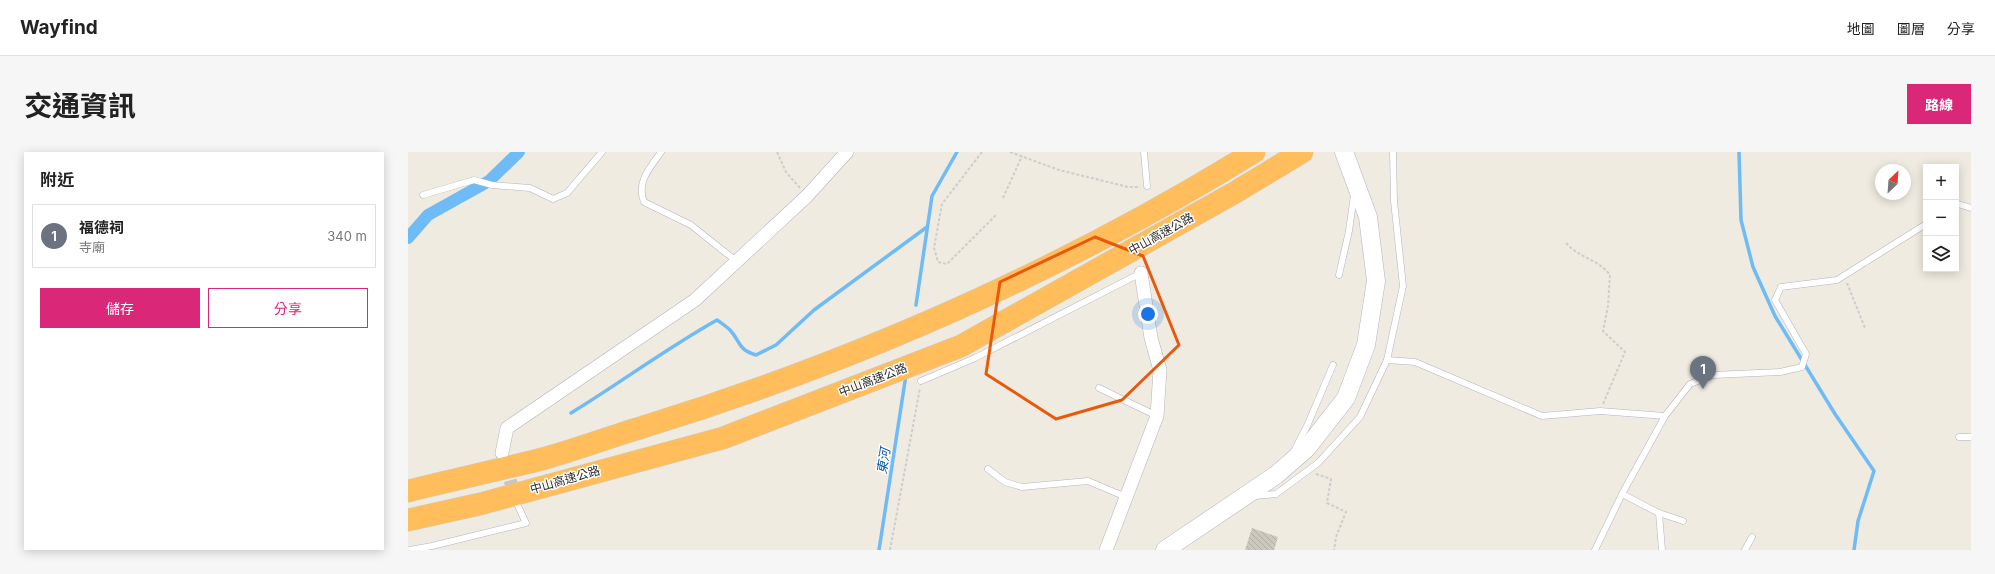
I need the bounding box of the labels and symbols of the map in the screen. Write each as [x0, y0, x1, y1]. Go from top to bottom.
north arrow [1875, 164, 1911, 200]
street label: 中山高速公路 [1126, 210, 1196, 258]
your location [1138, 304, 1158, 324]
pin: 1 [1690, 356, 1716, 389]
street label: 中山高速公路 [837, 360, 909, 399]
water label: 東河 [873, 444, 893, 475]
street label: 中山高速公路 [528, 462, 602, 497]

